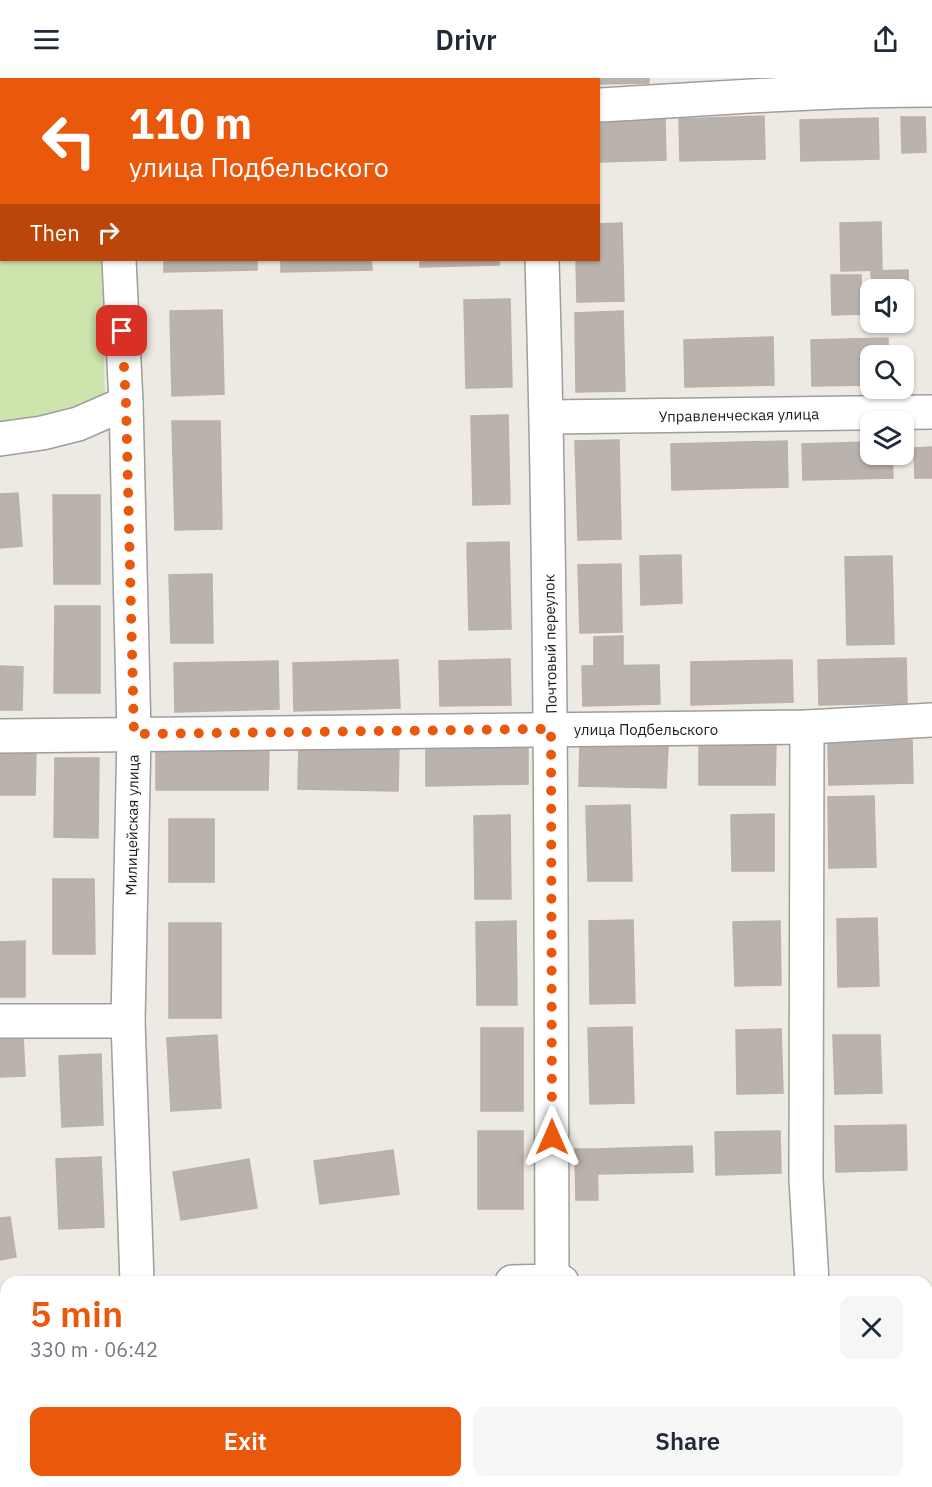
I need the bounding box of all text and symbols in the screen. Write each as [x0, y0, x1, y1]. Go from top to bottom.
text: Drivr [435, 22, 497, 57]
icon: menu [30, 23, 63, 56]
icon: share [869, 23, 902, 56]
text: 110 m [129, 96, 252, 151]
icon: left [30, 102, 108, 180]
text: улица Подбельского [129, 149, 389, 184]
icon: right [92, 216, 125, 249]
text: Then [30, 218, 80, 247]
map controls [860, 279, 914, 465]
button: sound [860, 279, 914, 333]
pin [96, 305, 147, 356]
icon: arrive [105, 314, 138, 347]
button: search [860, 345, 914, 399]
street label: Управленческая улица [659, 404, 819, 426]
button: layers [860, 411, 914, 465]
street label: Почтовый переулок [539, 574, 561, 714]
street label: улица Подбельского [574, 720, 718, 739]
street label: Милицейская улица [121, 754, 143, 896]
position arrow [520, 1105, 584, 1169]
text: 5 min [30, 1290, 123, 1337]
button: close [840, 1296, 903, 1359]
text: 330 m · 06:42 [30, 1336, 158, 1363]
button: Exit [30, 1407, 461, 1476]
button: Share [473, 1407, 903, 1476]

